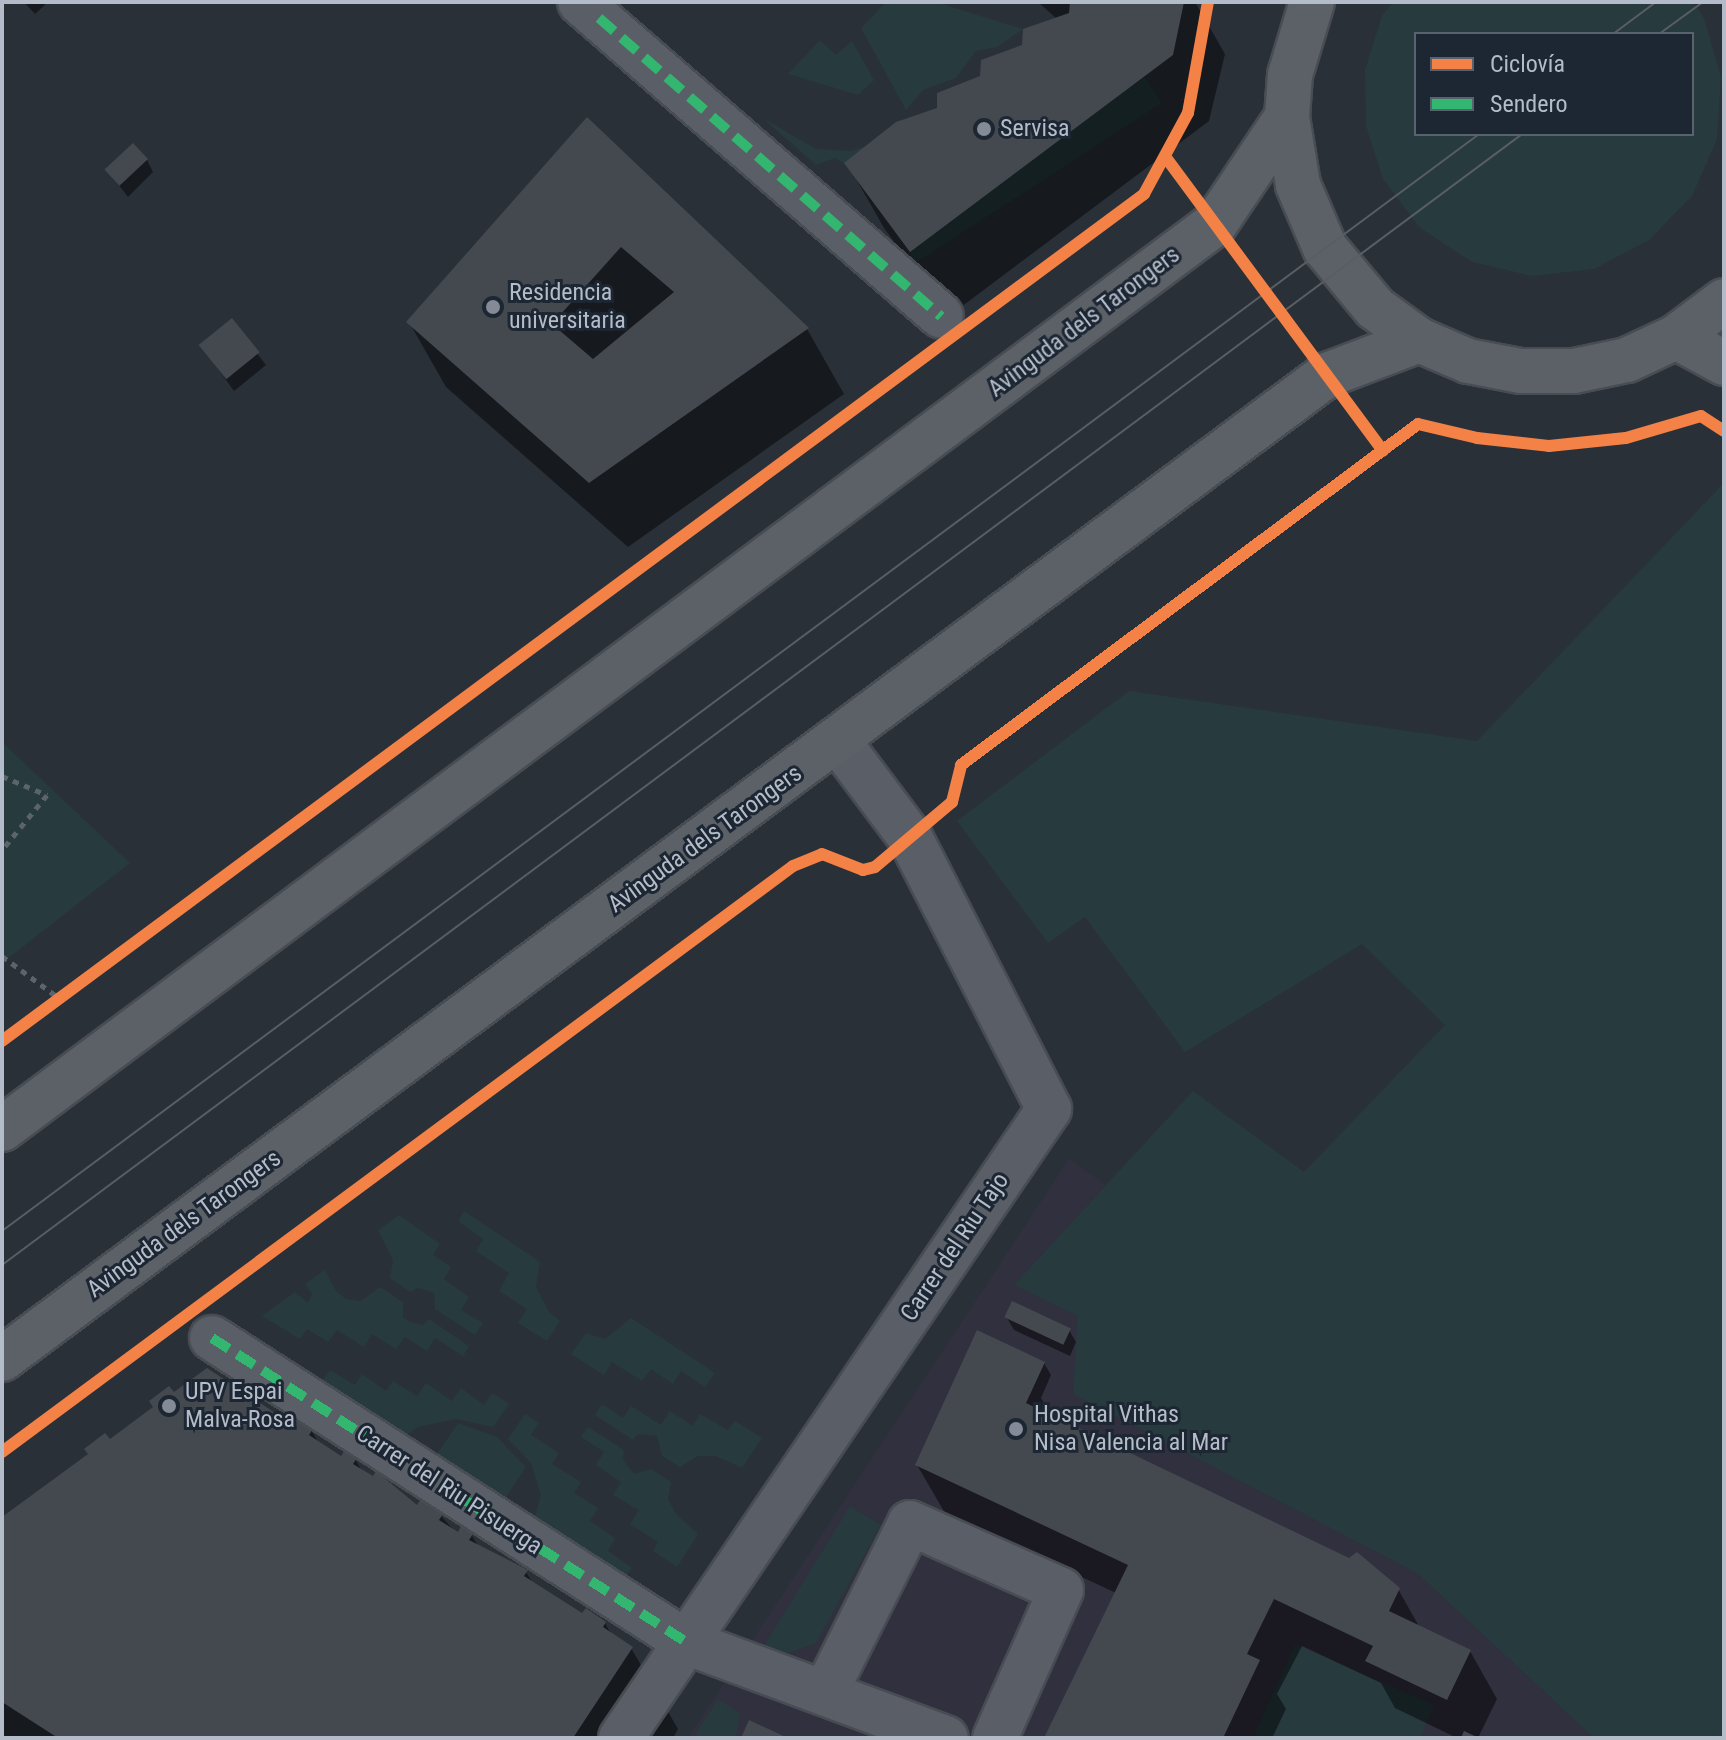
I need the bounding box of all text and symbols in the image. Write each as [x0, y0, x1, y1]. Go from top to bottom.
legend [1414, 32, 1694, 136]
text: Ciclovía [1490, 50, 1565, 78]
text: Sendero [1490, 90, 1568, 118]
place label: Servisa [1000, 115, 1069, 143]
marker: Servisa [975, 120, 993, 138]
street label: Avinguda dels Tarongers [982, 240, 1186, 404]
place label: Residencia universitaria [509, 279, 626, 335]
marker: Residencia universitaria [484, 298, 502, 316]
street label: Avinguda dels Tarongers [602, 759, 808, 919]
street label: Avinguda dels Tarongers [81, 1144, 287, 1304]
street label: Carrer del Riu Tajo [895, 1167, 1015, 1327]
place label: UPV Espai Malva-Rosa [185, 1378, 295, 1434]
marker: UPV Espai Malva-Rosa [160, 1397, 178, 1415]
place label: Hospital Vithas Nisa Valencia al Mar [1034, 1401, 1228, 1457]
marker: Hospital Vithas Nisa Valencia al Mar [1005, 1418, 1027, 1440]
street label: Carrer del Riu Pisuerga [351, 1419, 547, 1561]

